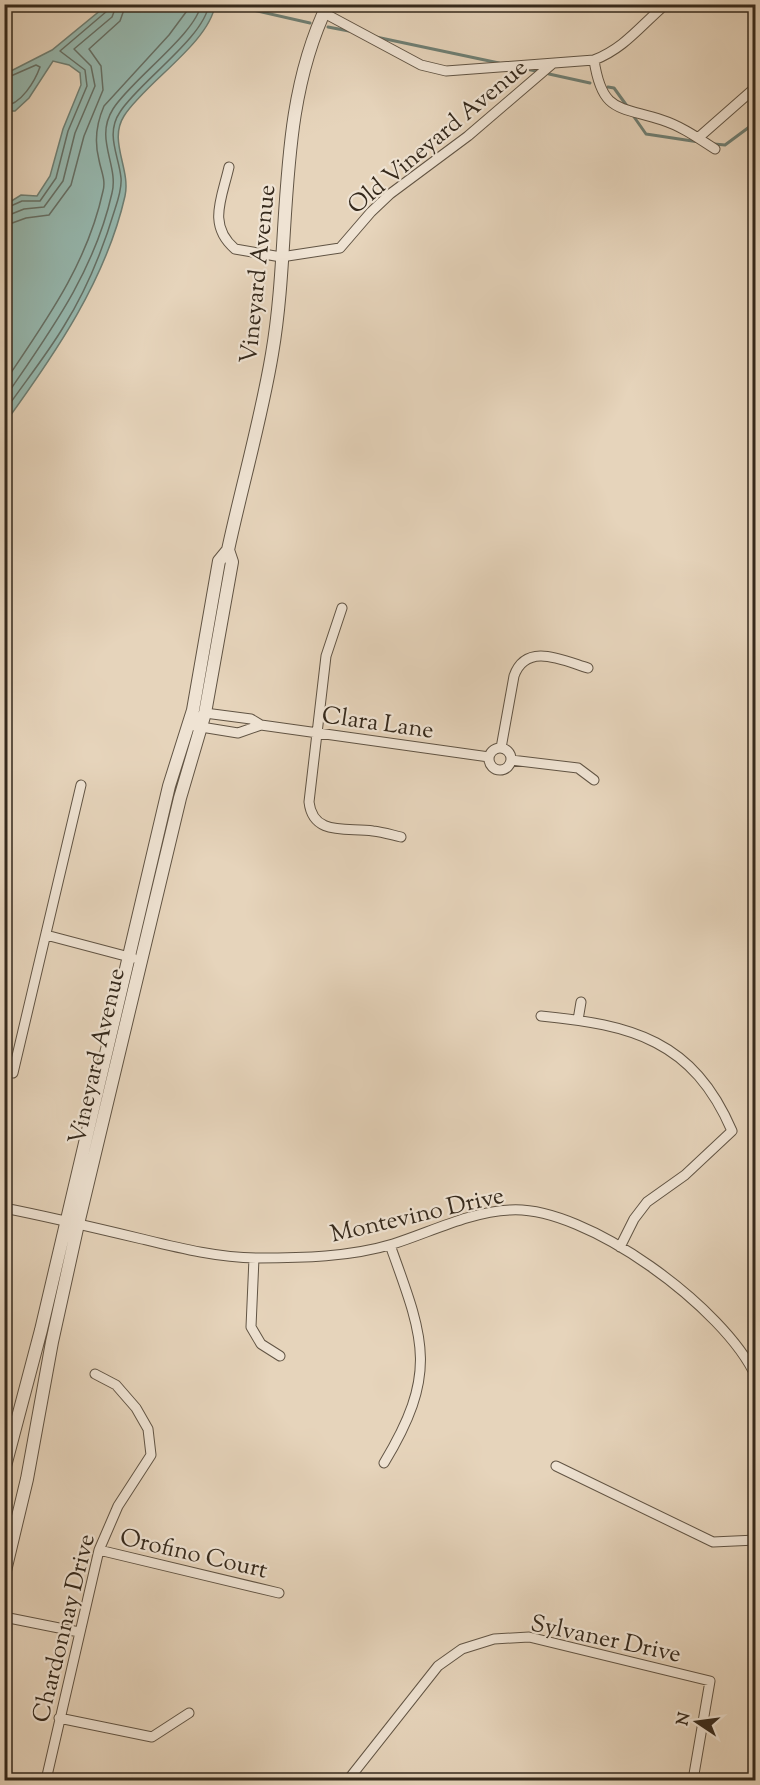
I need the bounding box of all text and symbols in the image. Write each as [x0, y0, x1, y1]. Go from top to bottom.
street label: Old Vineyard Avenue [341, 52, 536, 223]
street label: Vineyard Avenue [233, 183, 285, 366]
street label: Clara Lane [320, 699, 436, 749]
street label: Vineyard Avenue [61, 965, 135, 1148]
street label: Montevino Drive [327, 1179, 508, 1252]
street label: Orofino Court [116, 1521, 271, 1588]
street label: Chardonnay Drive [25, 1530, 105, 1726]
street label: Sylvaner Drive [527, 1607, 684, 1673]
north arrow [667, 1692, 727, 1752]
text: N [672, 1710, 698, 1728]

